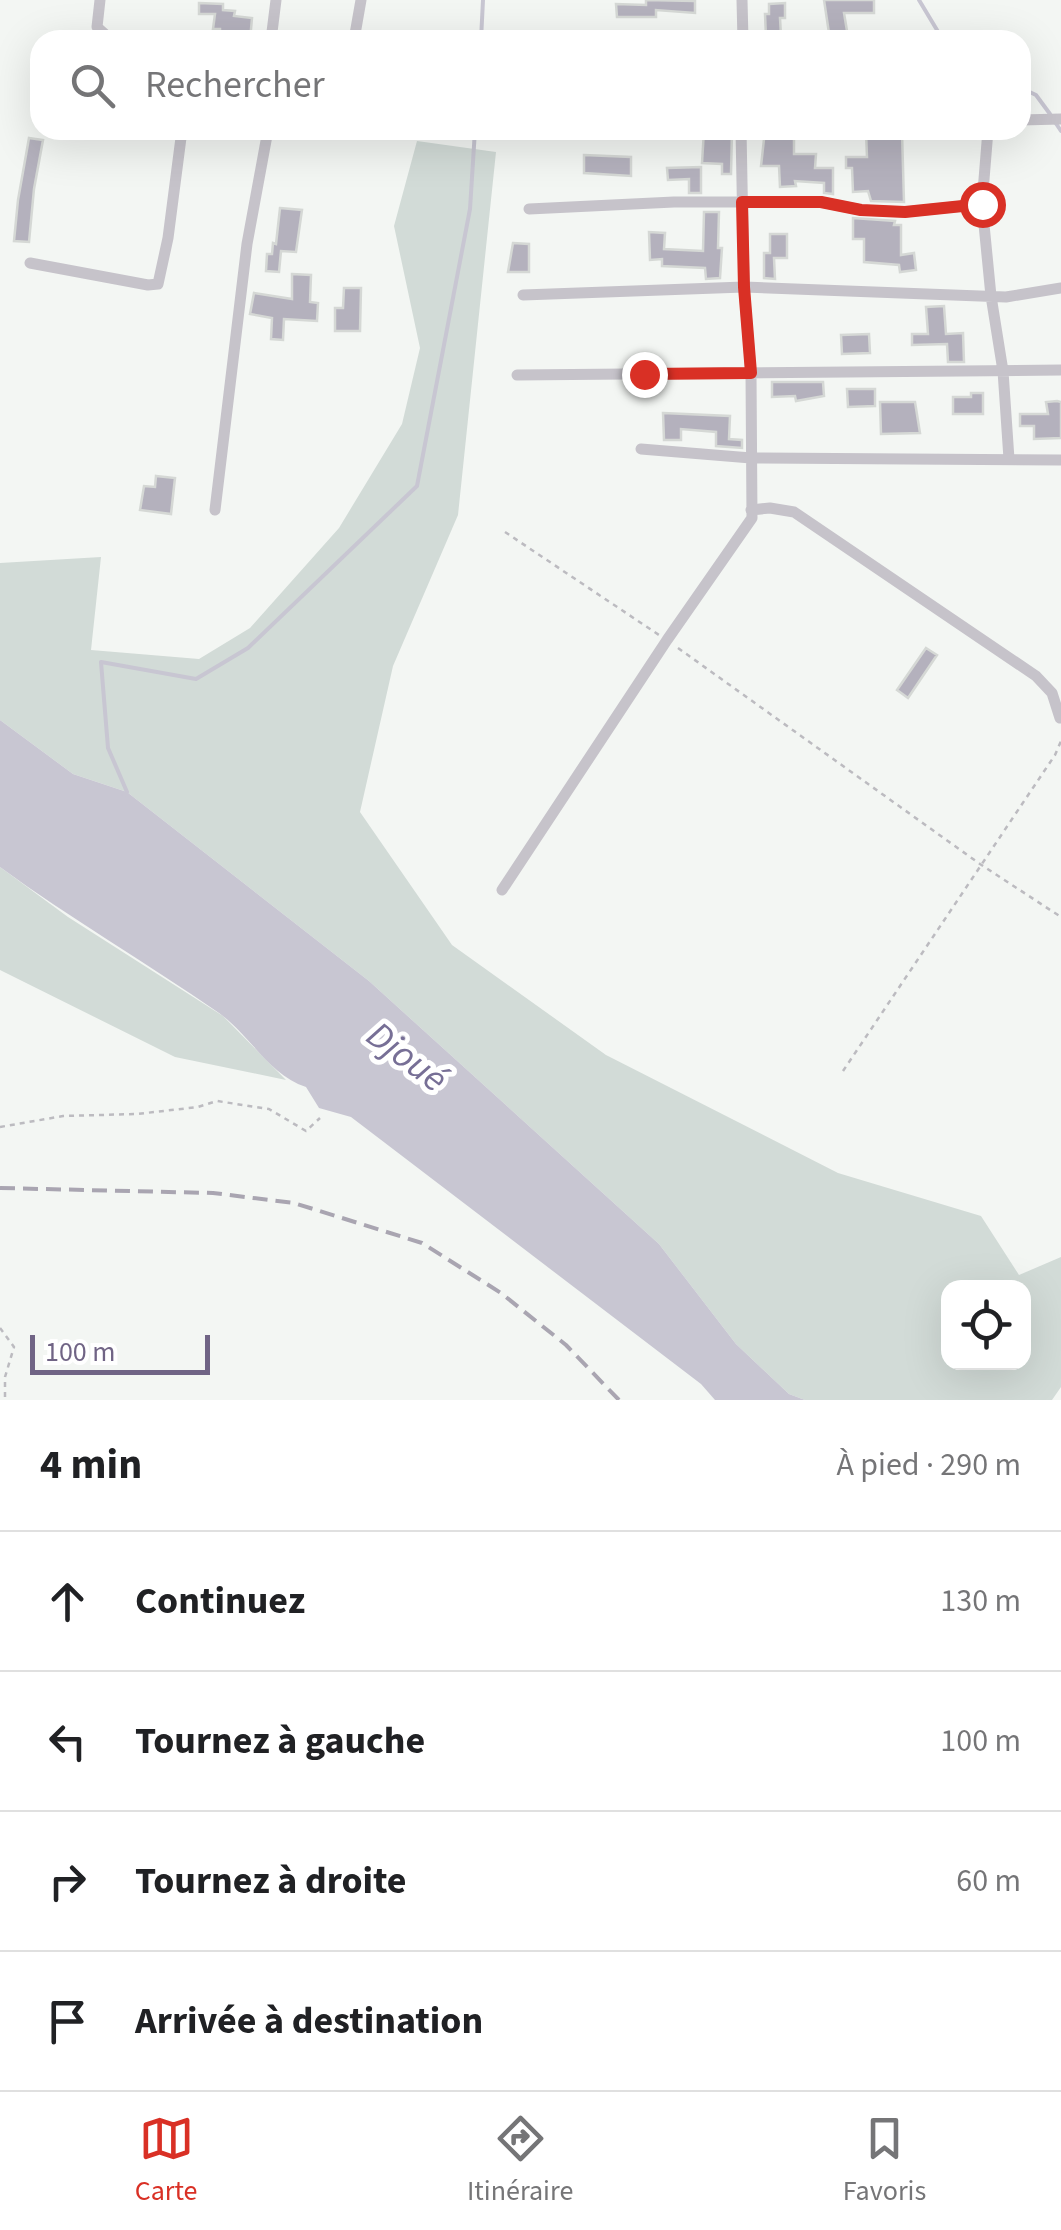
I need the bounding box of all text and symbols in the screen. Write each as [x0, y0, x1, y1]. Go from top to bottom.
search box [30, 30, 1031, 140]
icon: search [65, 58, 120, 113]
text: Rechercher [145, 58, 325, 112]
route start [960, 182, 1006, 228]
route end [622, 352, 668, 398]
water label: Djoué [355, 1009, 459, 1106]
map controls [941, 1280, 1031, 1370]
button: locate [941, 1280, 1031, 1370]
scale bar [30, 1330, 210, 1374]
text: 100 m [45, 1332, 116, 1372]
text: 4 min [40, 1435, 142, 1495]
text: À pied · 290 m [837, 1442, 1021, 1488]
icon: ahead [40, 1574, 95, 1629]
text: Continuez [135, 1574, 305, 1628]
text: 130 m [940, 1578, 1021, 1624]
icon: left [40, 1714, 95, 1769]
text: Tournez à gauche [135, 1714, 425, 1768]
text: 100 m [940, 1718, 1021, 1764]
icon: right [40, 1854, 95, 1909]
text: Tournez à droite [135, 1854, 407, 1908]
text: 60 m [956, 1858, 1021, 1904]
icon: arrive [40, 1994, 95, 2049]
text: Arrivée à destination [135, 1994, 483, 2048]
tab: Carte [135, 2111, 198, 2211]
tab: Itinéraire [467, 2111, 573, 2211]
tab: Favoris [843, 2111, 926, 2211]

